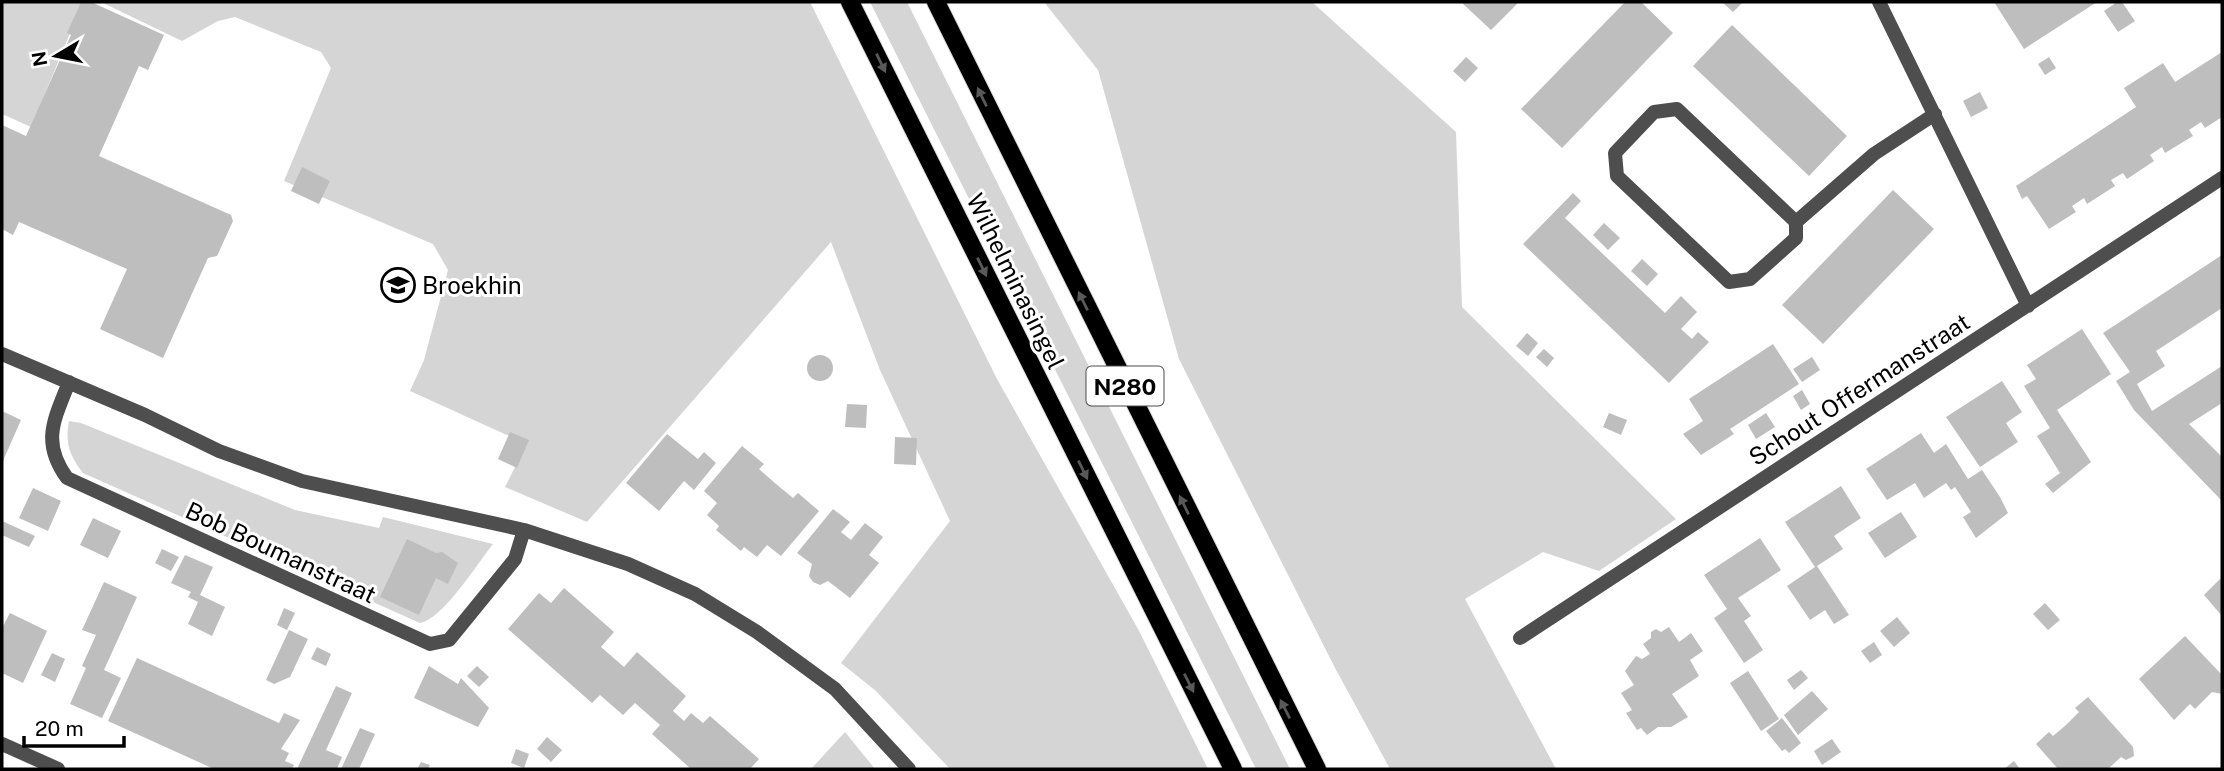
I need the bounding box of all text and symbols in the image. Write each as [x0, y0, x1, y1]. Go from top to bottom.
north arrow [21, 21, 91, 91]
text: N [27, 50, 51, 68]
one-way arrow [875, 53, 886, 73]
one-way arrow [976, 87, 987, 107]
street label: Wilhelminasingel [961, 189, 1071, 373]
one-way arrow [976, 257, 987, 277]
school or university icon: Broekhin [379, 266, 417, 304]
place label: Broekhin [422, 271, 522, 299]
one-way arrow [1077, 291, 1088, 311]
street label: Schout Offermanstraat [1743, 307, 1975, 471]
road number: N280 [1086, 366, 1164, 406]
one-way arrow [1077, 460, 1088, 480]
one-way arrow [1178, 495, 1189, 515]
street label: Bob Boumanstraat [181, 496, 381, 608]
one-way arrow [1184, 673, 1195, 693]
one-way arrow [1280, 699, 1291, 719]
scale bar [24, 704, 124, 748]
text: 20 m [35, 716, 84, 741]

